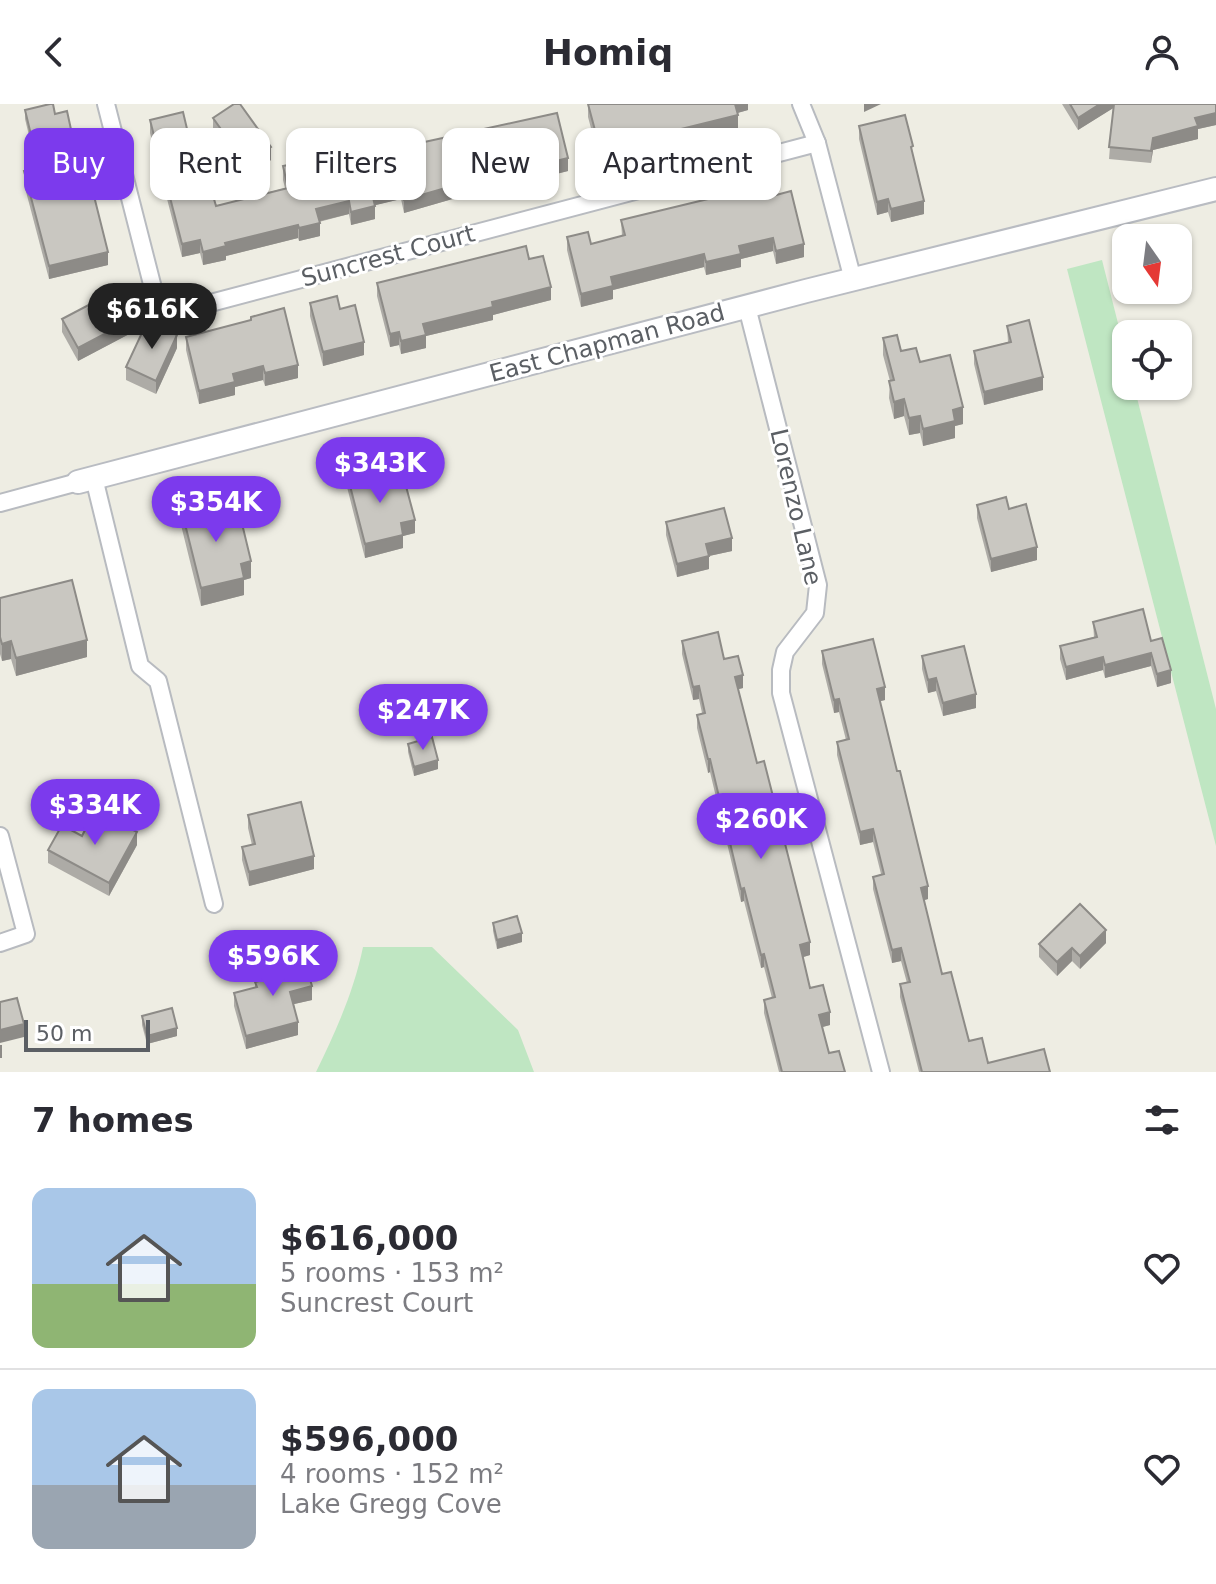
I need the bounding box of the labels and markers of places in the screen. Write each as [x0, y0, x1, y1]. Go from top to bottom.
pin: $616K [96, 283, 208, 351]
pin: $343K [324, 437, 436, 505]
pin: $354K [160, 476, 272, 544]
pin: $247K [367, 684, 479, 752]
pin: $334K [39, 779, 151, 847]
pin: $260K [705, 793, 817, 861]
pin: $596K [217, 930, 329, 998]

